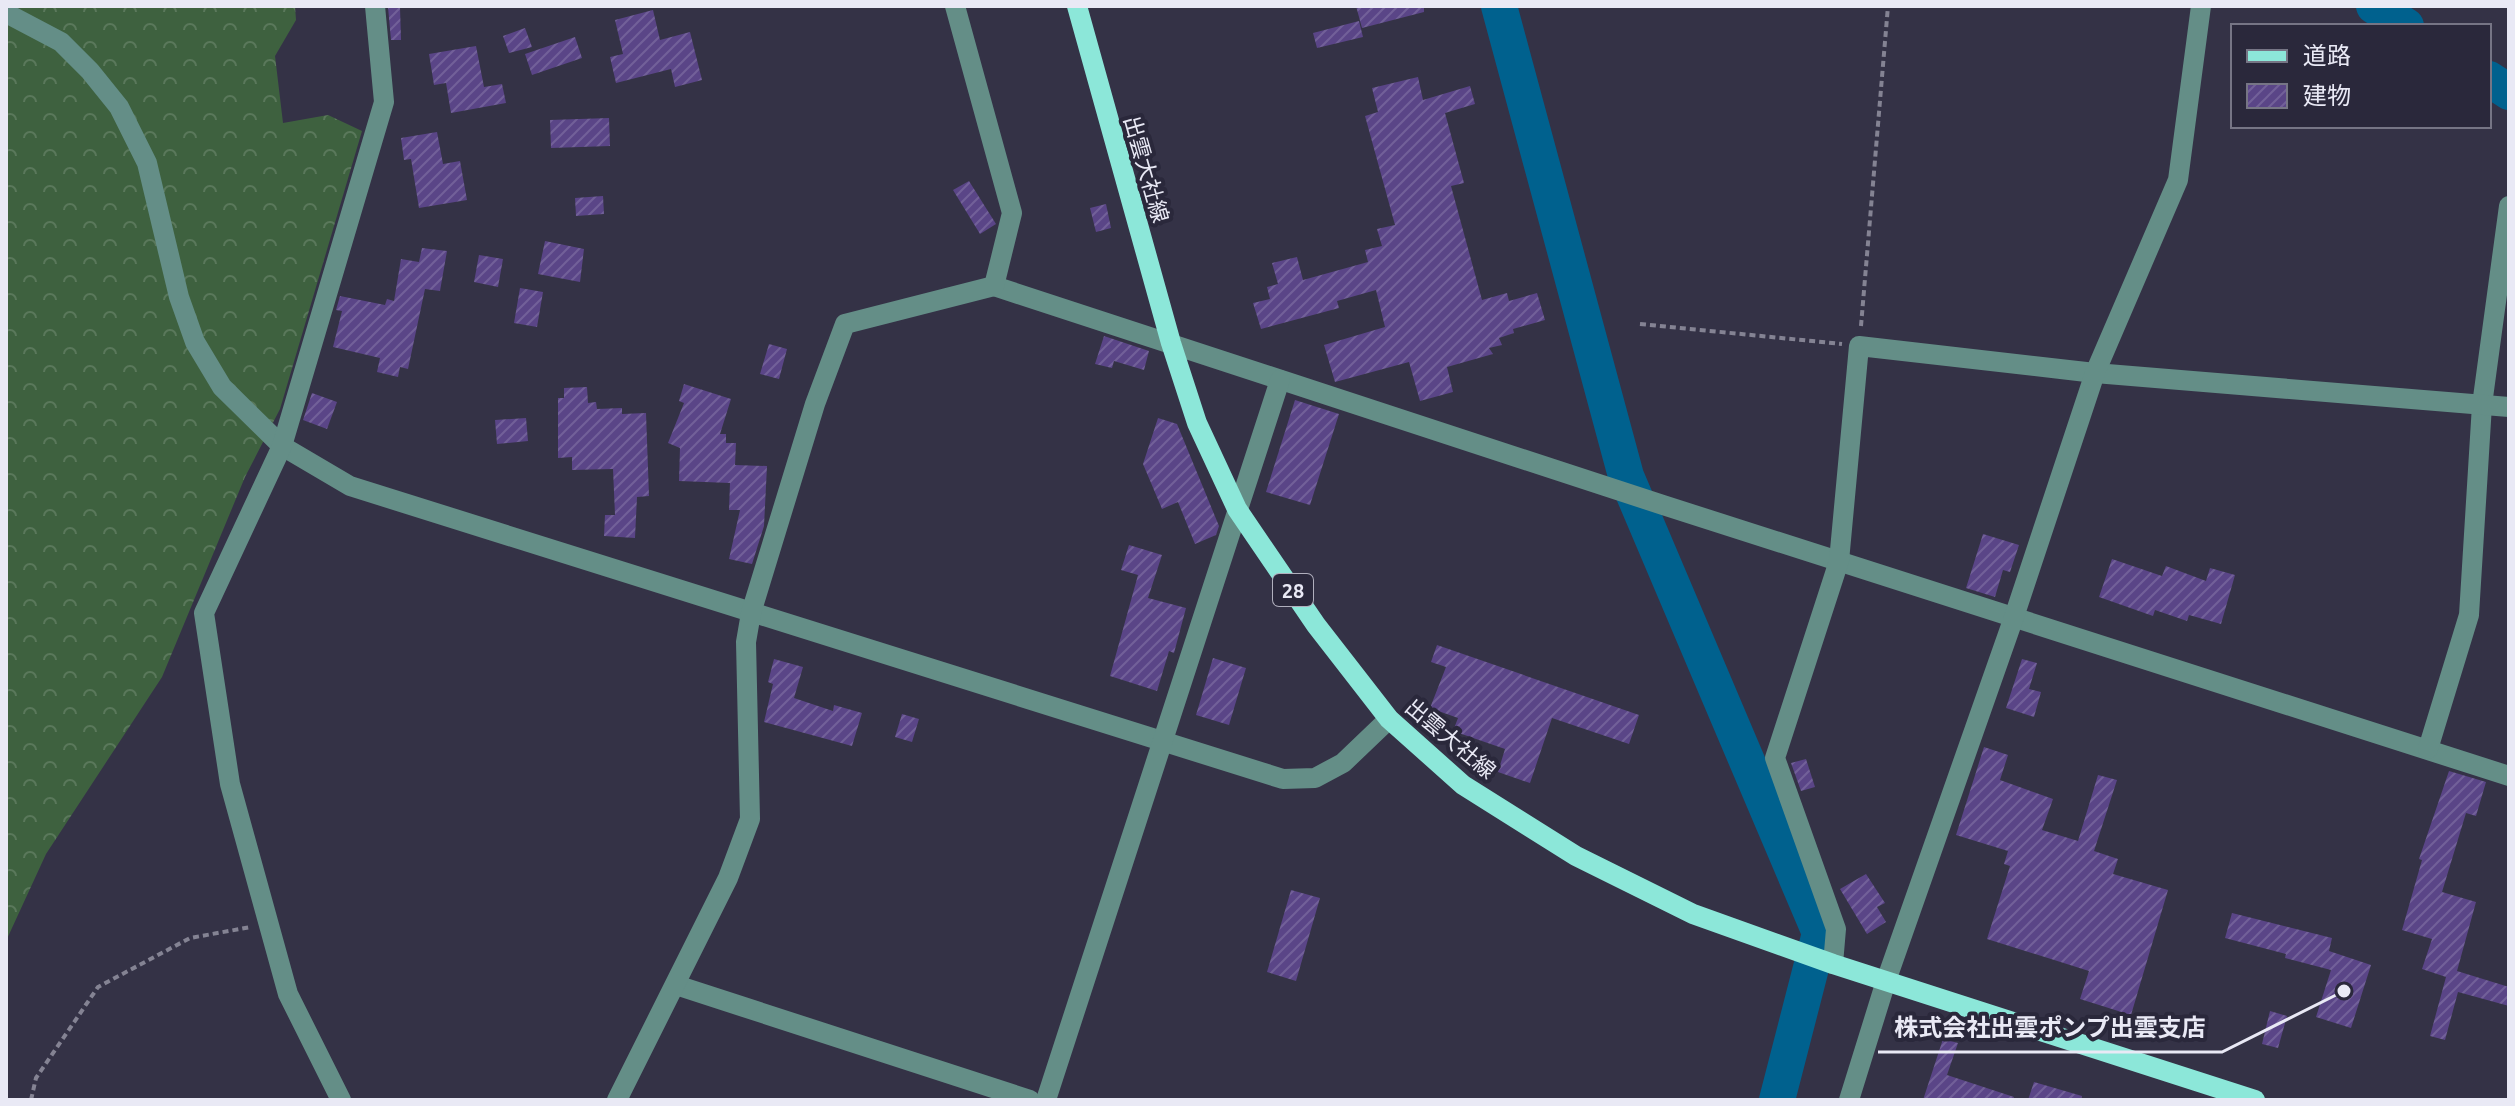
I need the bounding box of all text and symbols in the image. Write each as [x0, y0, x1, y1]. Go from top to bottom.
legend [2231, 24, 2491, 128]
text: 道路 [2303, 42, 2351, 69]
text: 建物 [2303, 82, 2351, 109]
street label: 出雲大社線 [1120, 113, 1174, 225]
road number: 28 [1273, 574, 1313, 606]
street label: 出雲大社線 [1401, 693, 1501, 783]
callout: 株式会社出雲ポンプ出雲支店 [1878, 1004, 2222, 1052]
text: 株式会社出雲ポンプ出雲支店 [1894, 1014, 2206, 1041]

